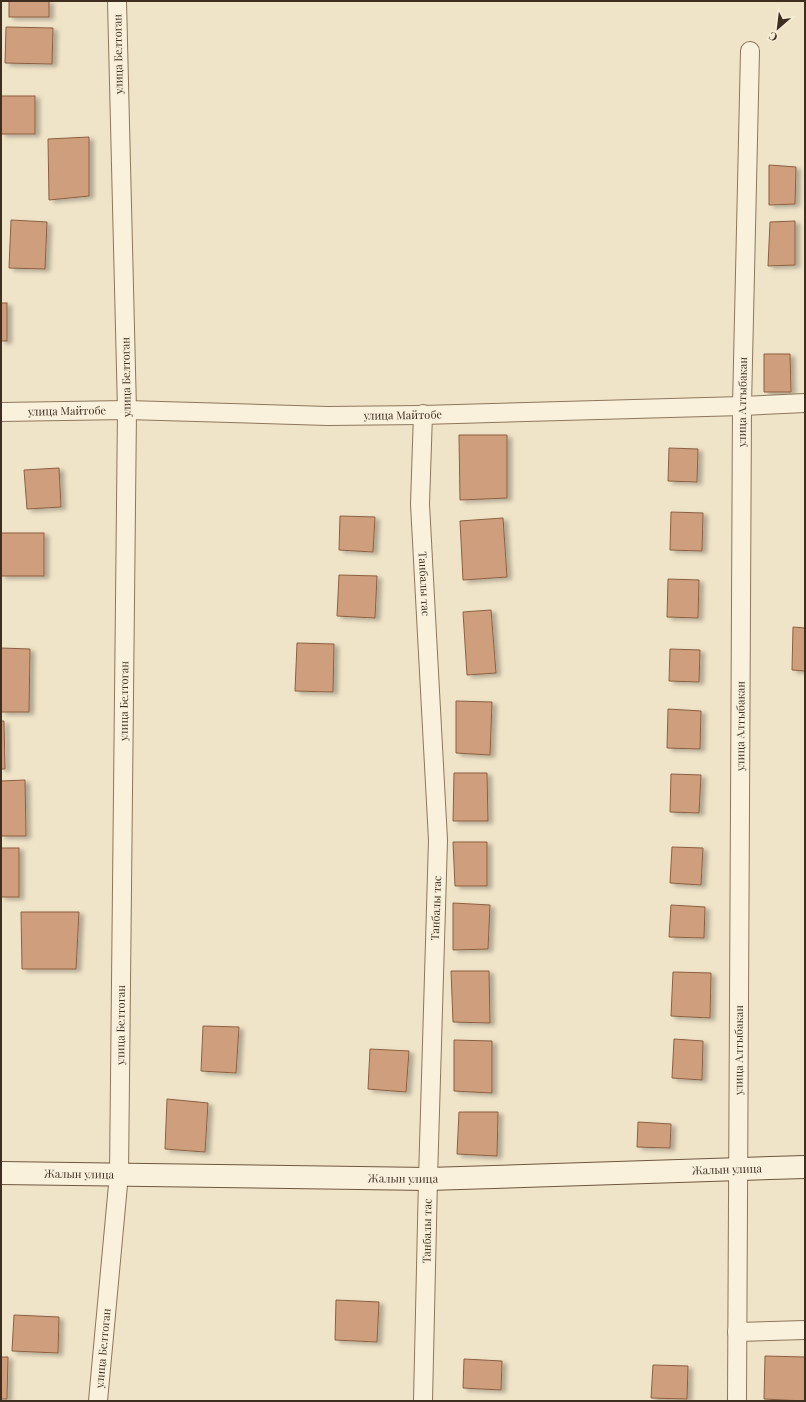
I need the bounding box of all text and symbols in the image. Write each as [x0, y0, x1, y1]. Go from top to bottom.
north arrow [758, 8, 798, 48]
street label: улица Белтоган [109, 14, 126, 95]
text: С [766, 29, 780, 46]
street label: улица Белтоган [117, 337, 134, 418]
street label: улица Алтыбакан [734, 357, 750, 448]
street label: улица Майтобе [27, 402, 107, 419]
street label: улица Майтобе [363, 406, 443, 423]
street label: Танбалы тас [416, 551, 434, 617]
street label: улица Белтоган [116, 661, 131, 742]
street label: улица Алтыбакан [732, 681, 748, 772]
street label: Танбалы тас [427, 875, 444, 941]
street label: улица Белтоган [112, 985, 128, 1066]
street label: улица Алтыбакан [731, 1005, 746, 1096]
street label: Жалын улица [692, 1160, 763, 1178]
street label: Жалын улица [44, 1166, 115, 1182]
street label: Жалын улица [368, 1170, 439, 1186]
street label: Танбалы тас [418, 1199, 435, 1263]
street label: улица Белтоган [91, 1307, 114, 1390]

